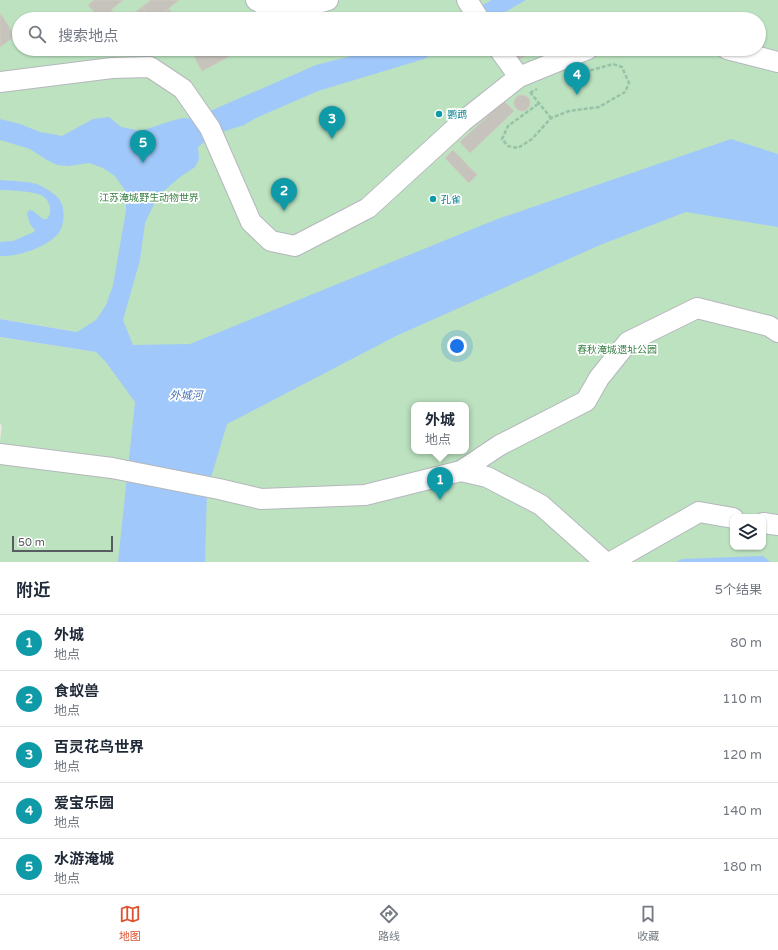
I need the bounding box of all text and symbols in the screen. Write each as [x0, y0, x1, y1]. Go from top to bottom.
search box [12, 12, 766, 56]
icon: search [26, 23, 48, 45]
text: 搜索地点 [58, 27, 118, 45]
pin: 4 [564, 62, 590, 95]
pin: 3 [319, 106, 345, 139]
marker: 鹦鹉 [434, 109, 444, 119]
place label: 鹦鹉 [447, 109, 467, 121]
pin: 5 [130, 130, 156, 163]
pin: 2 [271, 178, 297, 211]
park label: 江苏淹城野生动物世界 [99, 192, 199, 204]
marker: 孔雀 [428, 194, 438, 204]
place label: 孔雀 [441, 194, 461, 206]
your location [447, 336, 467, 356]
park label: 春秋淹城遗址公园 [577, 344, 657, 356]
water label: 外城河 [170, 389, 204, 402]
popup [411, 402, 469, 454]
text: 外城 [425, 411, 455, 429]
text: 地点 [425, 432, 451, 448]
pin: 1 [427, 467, 453, 500]
map controls [730, 514, 766, 550]
button: layers [730, 514, 766, 550]
scale bar [12, 534, 113, 553]
text: 50 m [18, 536, 45, 549]
text: 附近 [16, 580, 50, 601]
text: 5个结果 [715, 582, 762, 598]
text: 外城 [54, 626, 84, 644]
text: 1 [25, 635, 33, 651]
text: 80 m [730, 635, 762, 651]
text: 地点 [54, 647, 80, 663]
text: 食蚁兽 [54, 682, 99, 700]
text: 2 [25, 691, 33, 707]
text: 110 m [722, 691, 762, 707]
text: 地点 [54, 703, 80, 719]
text: 百灵花鸟世界 [54, 738, 144, 756]
text: 3 [25, 747, 33, 763]
text: 120 m [722, 747, 762, 763]
text: 地点 [54, 759, 80, 775]
text: 爱宝乐园 [54, 794, 114, 812]
text: 4 [25, 803, 33, 819]
text: 140 m [722, 803, 762, 819]
text: 地点 [54, 815, 80, 831]
text: 水游淹城 [54, 850, 114, 868]
text: 5 [25, 859, 33, 875]
text: 180 m [722, 859, 762, 875]
text: 地点 [54, 871, 80, 887]
tab: 地图 [119, 903, 141, 943]
tab: 路线 [378, 903, 400, 943]
tab: 收藏 [637, 903, 659, 943]

